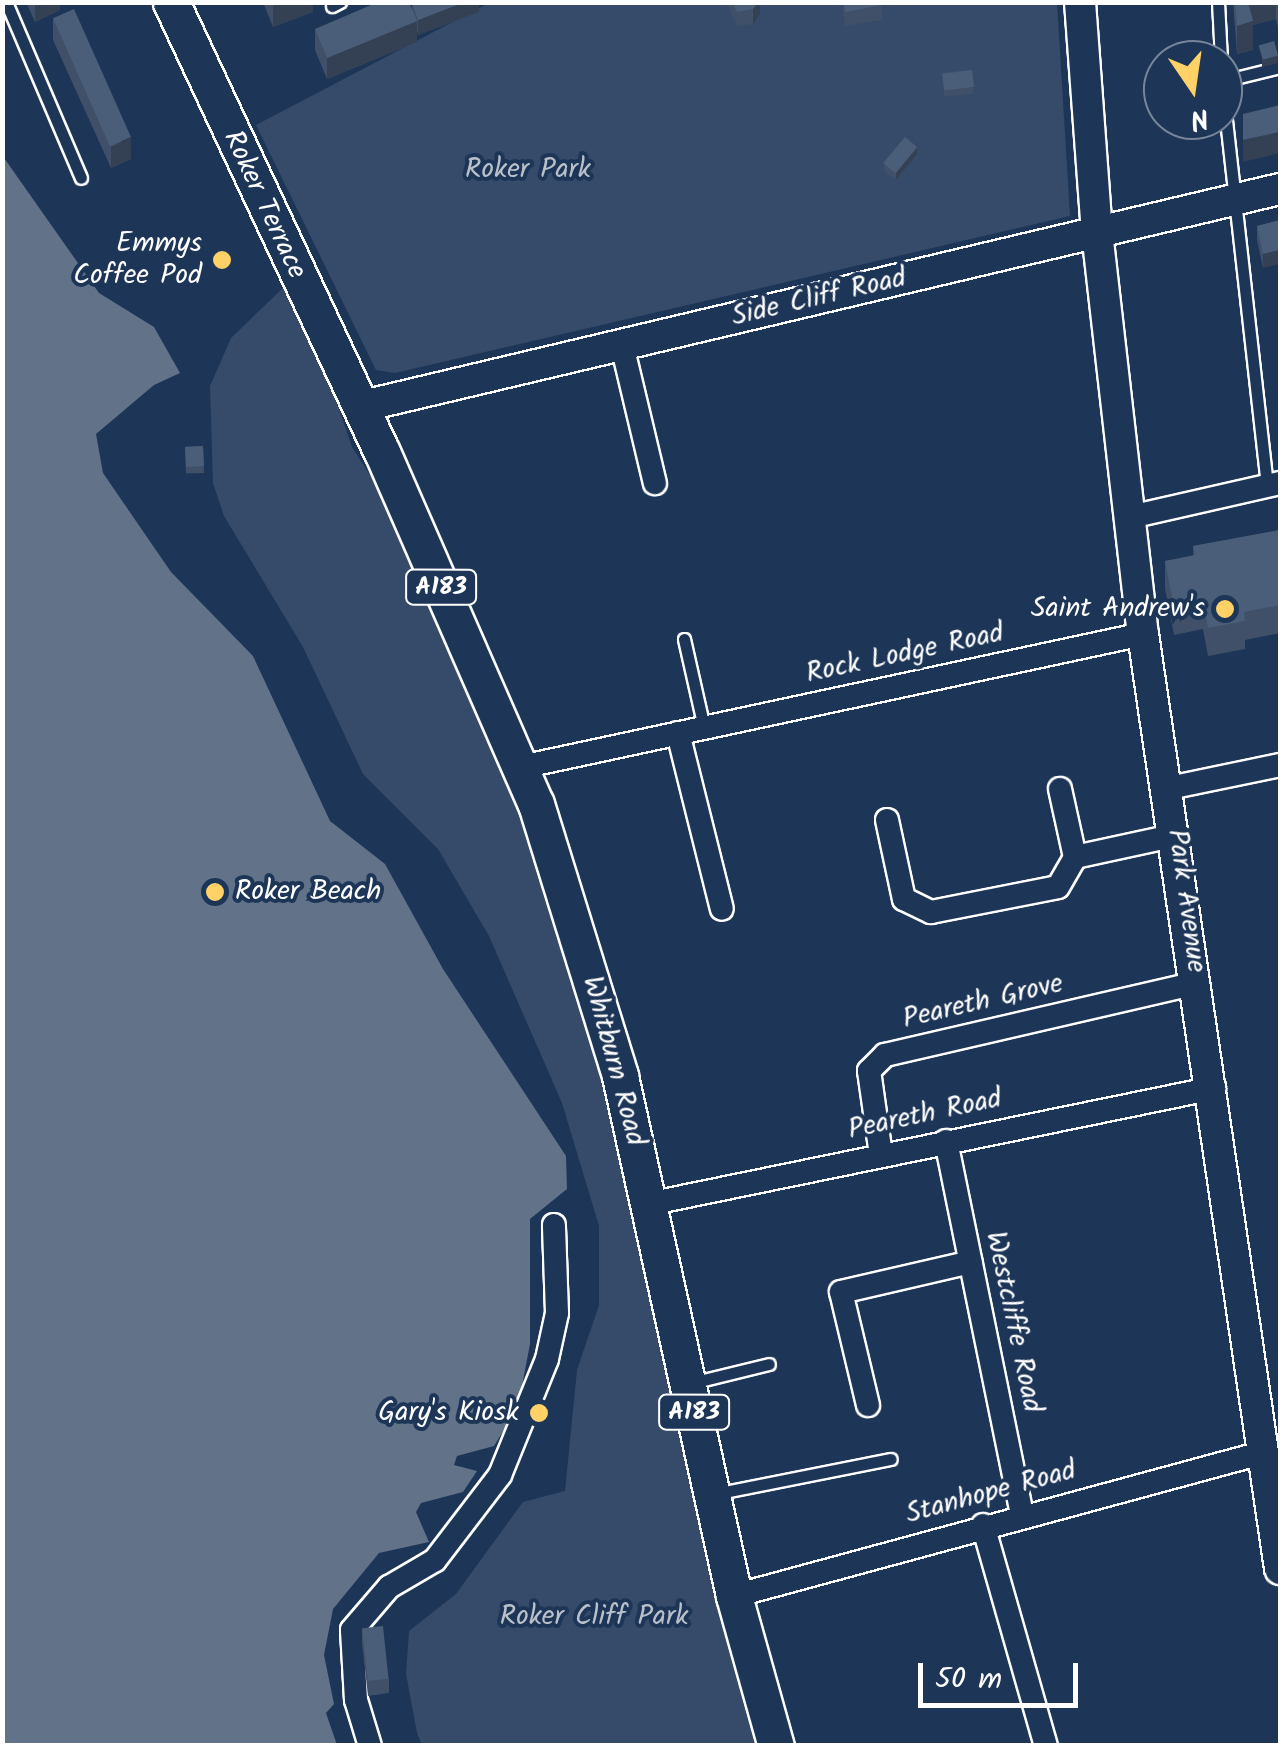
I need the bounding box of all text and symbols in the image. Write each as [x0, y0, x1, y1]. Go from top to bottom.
north arrow [1143, 40, 1243, 140]
text: N [1186, 94, 1213, 142]
street label: Roker Terrace [215, 126, 313, 284]
park label: Roker Park [465, 153, 591, 187]
place label: Emmys Coffee Pod [73, 227, 202, 293]
marker: Emmys Coffee Pod [211, 249, 233, 271]
street label: Side Cliff Road [728, 262, 910, 334]
road number: A183 [404, 567, 478, 607]
place label: Saint Andrew's [1031, 592, 1205, 626]
marker: Saint Andrew's [1214, 598, 1236, 620]
street label: Rock Lodge Road [803, 617, 1007, 691]
street label: Park Avenue [1159, 827, 1213, 975]
place label: Roker Beach [235, 875, 381, 909]
marker: Roker Beach [204, 881, 226, 903]
street label: Peareth Grove [900, 967, 1066, 1037]
street label: Whitburn Road [574, 973, 652, 1149]
street label: Peareth Road [845, 1082, 1005, 1148]
street label: Westcliffe Road [977, 1228, 1049, 1416]
road number: A183 [656, 1392, 732, 1432]
place label: Gary's Kiosk [378, 1396, 519, 1430]
marker: Gary's Kiosk [528, 1402, 550, 1424]
street label: Stanhope Road [902, 1454, 1080, 1532]
park label: Roker Cliff Park [500, 1600, 688, 1634]
scale bar [923, 1643, 1083, 1705]
text: 50 m [935, 1656, 1002, 1704]

